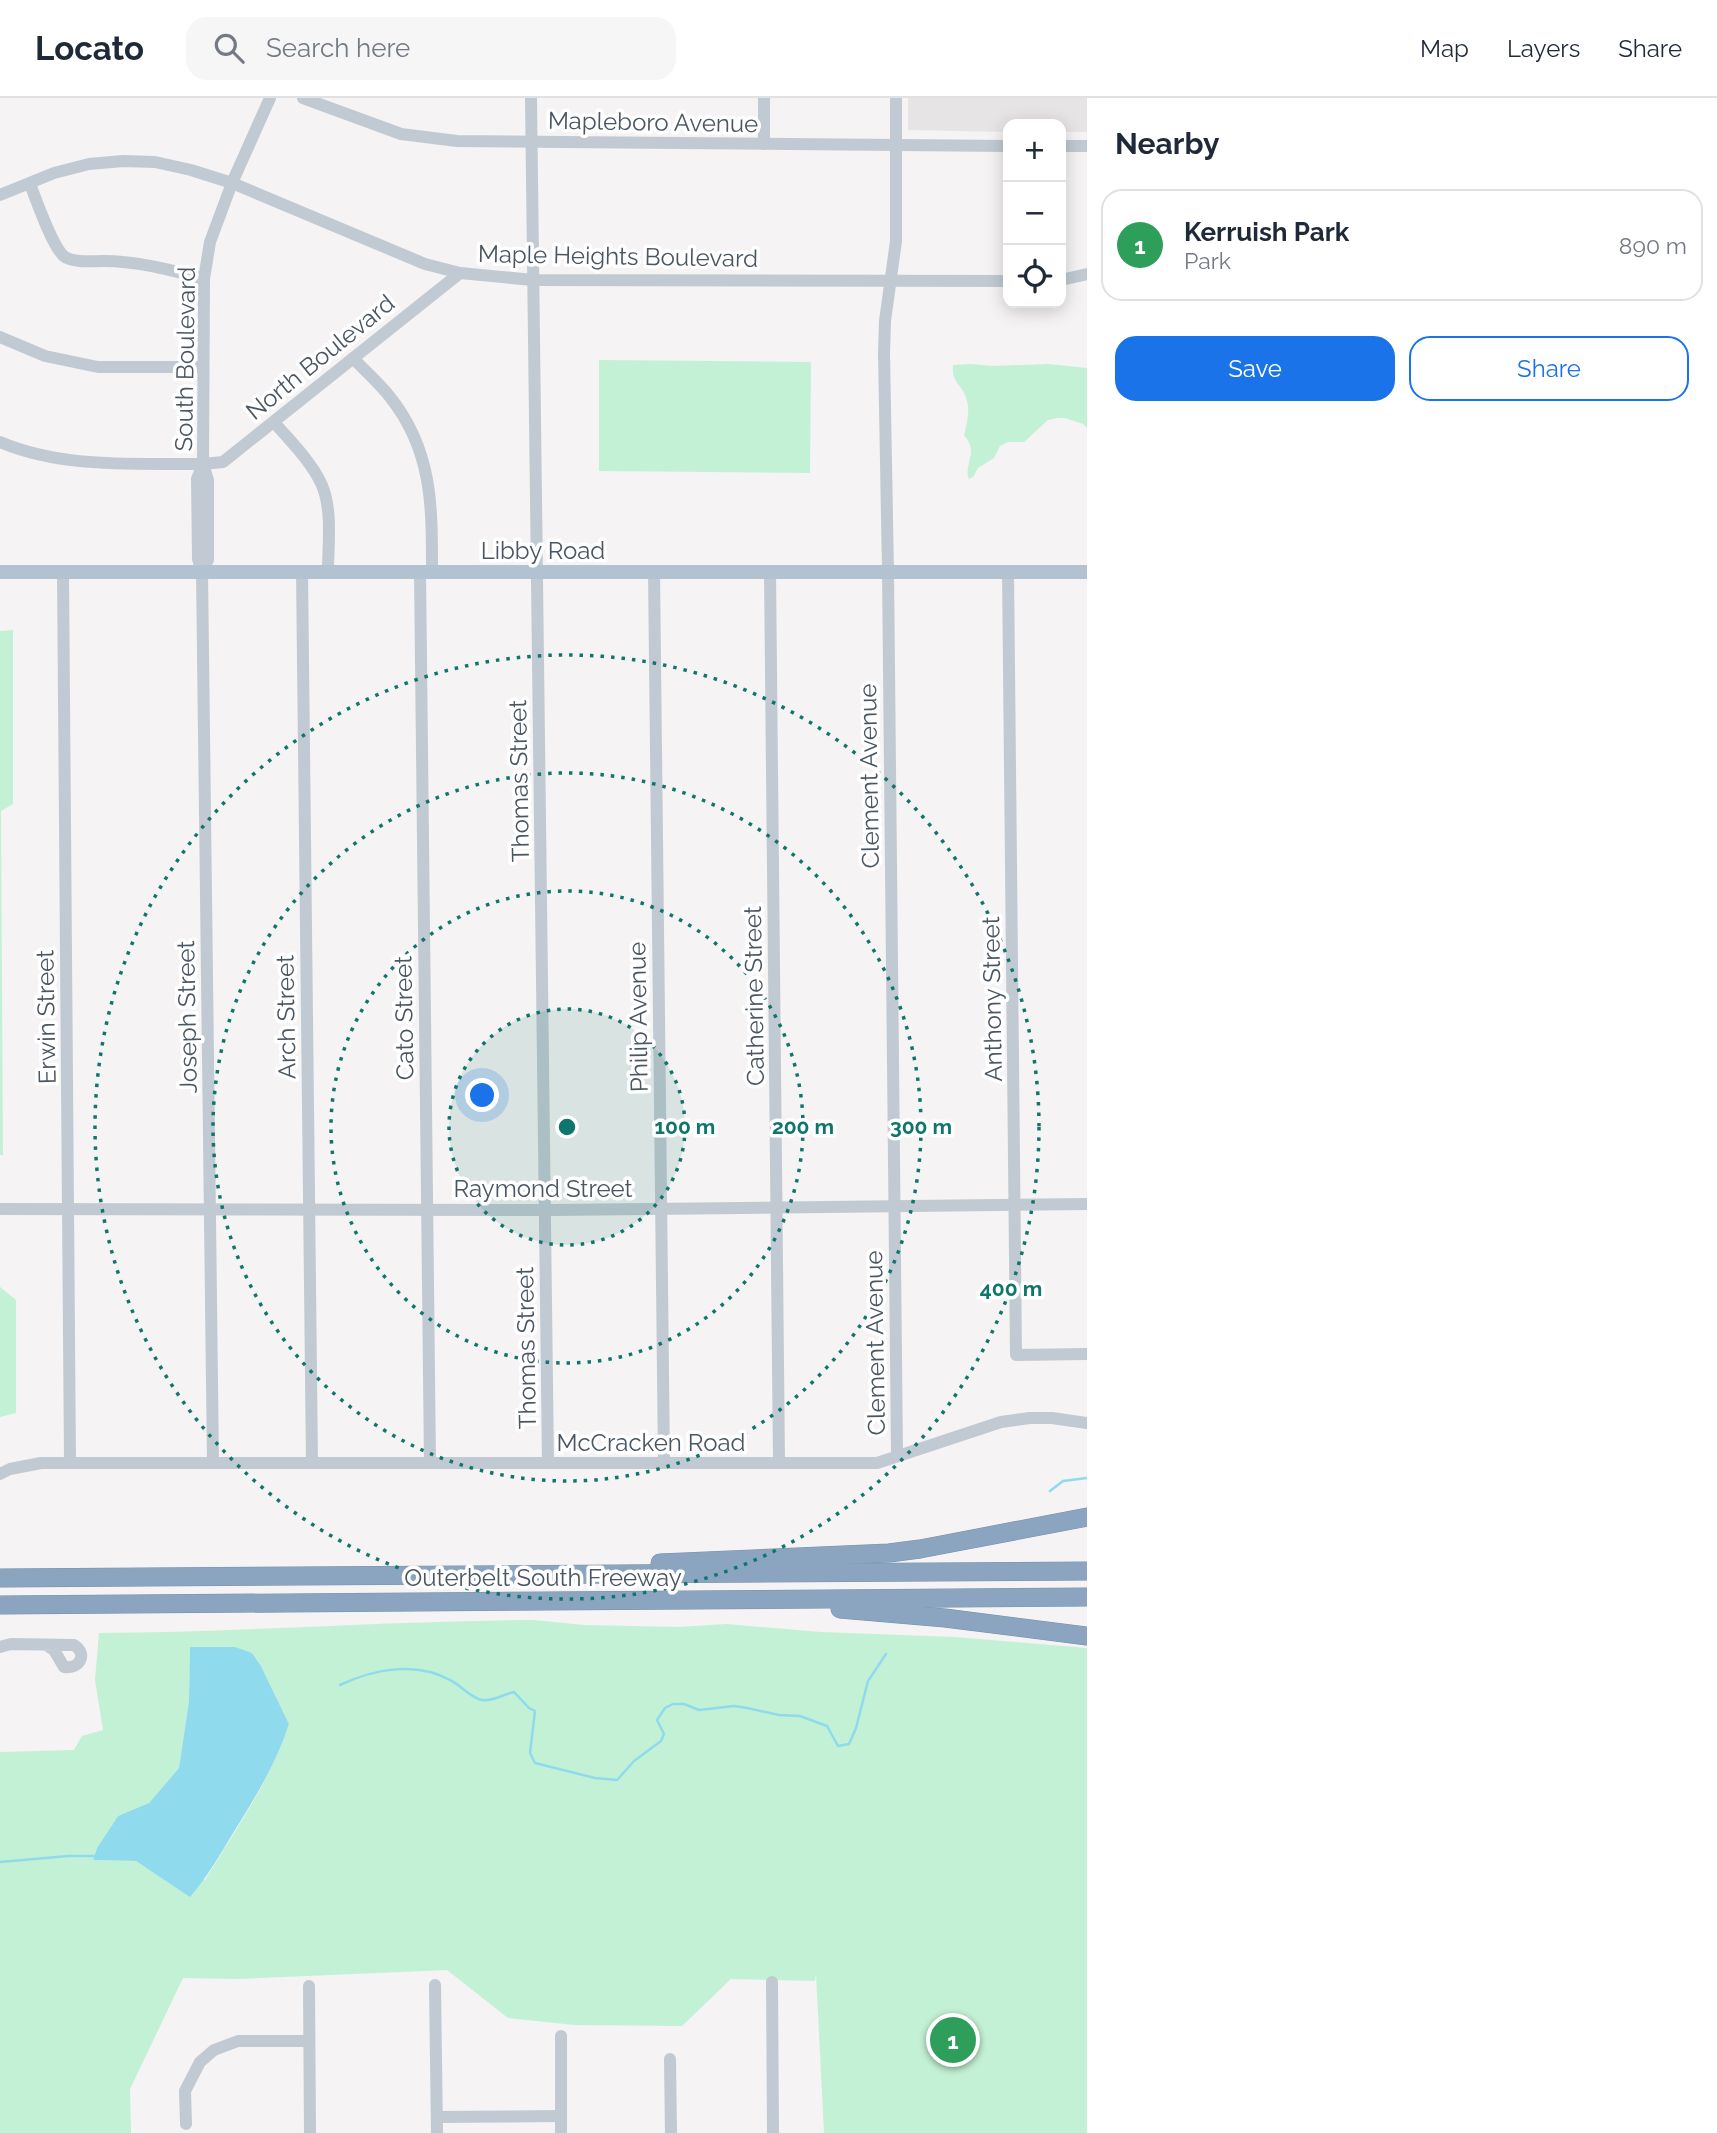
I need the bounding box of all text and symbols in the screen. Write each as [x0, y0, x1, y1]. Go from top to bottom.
search box [186, 17, 676, 80]
text: Locato [35, 29, 144, 68]
icon: search [210, 29, 248, 67]
text: Search here [266, 33, 410, 63]
text: Map [1420, 34, 1469, 63]
text: Layers [1507, 34, 1580, 63]
text: Share [1618, 34, 1682, 63]
street label: Mapleboro Avenue [548, 106, 758, 138]
map controls [1003, 119, 1066, 308]
button: + [1003, 119, 1066, 182]
text: Nearby [1115, 126, 1219, 161]
button: − [1003, 182, 1066, 245]
text: Kerruish Park [1184, 217, 1349, 247]
text: 1 [1134, 232, 1146, 259]
text: 890 m [1619, 232, 1687, 259]
street label: Maple Heights Boulevard [478, 239, 758, 273]
button: locate [1003, 245, 1066, 308]
text: Park [1184, 247, 1231, 274]
street label: South Boulevard [169, 266, 201, 452]
street label: North Boulevard [240, 288, 400, 426]
button: Save [1115, 336, 1395, 401]
button: Share [1409, 336, 1689, 401]
street label: Libby Road [481, 536, 605, 565]
street label: Clement Avenue [853, 683, 885, 869]
street label: Thomas Street [503, 700, 535, 862]
street label: Catherine Street [738, 906, 770, 1086]
street label: Anthony Street [976, 916, 1008, 1082]
street label: Joseph Street [171, 940, 203, 1094]
street label: Philip Avenue [622, 942, 654, 1092]
street label: Erwin Street [30, 950, 62, 1084]
street label: Arch Street [270, 955, 302, 1079]
street label: Cato Street [388, 956, 420, 1080]
your location [465, 1078, 499, 1112]
text: 100 m [655, 1114, 715, 1139]
text: 200 m [772, 1114, 834, 1139]
text: 300 m [890, 1114, 952, 1139]
centre of rings [555, 1115, 579, 1139]
street label: Raymond Street [453, 1174, 633, 1203]
street label: Clement Avenue [859, 1250, 891, 1436]
street label: Thomas Street [510, 1267, 542, 1429]
text: 400 m [980, 1276, 1042, 1301]
street label: McCracken Road [557, 1428, 745, 1457]
street label: Outerbelt South Freeway [404, 1563, 682, 1592]
pin: 1 [930, 2014, 976, 2066]

